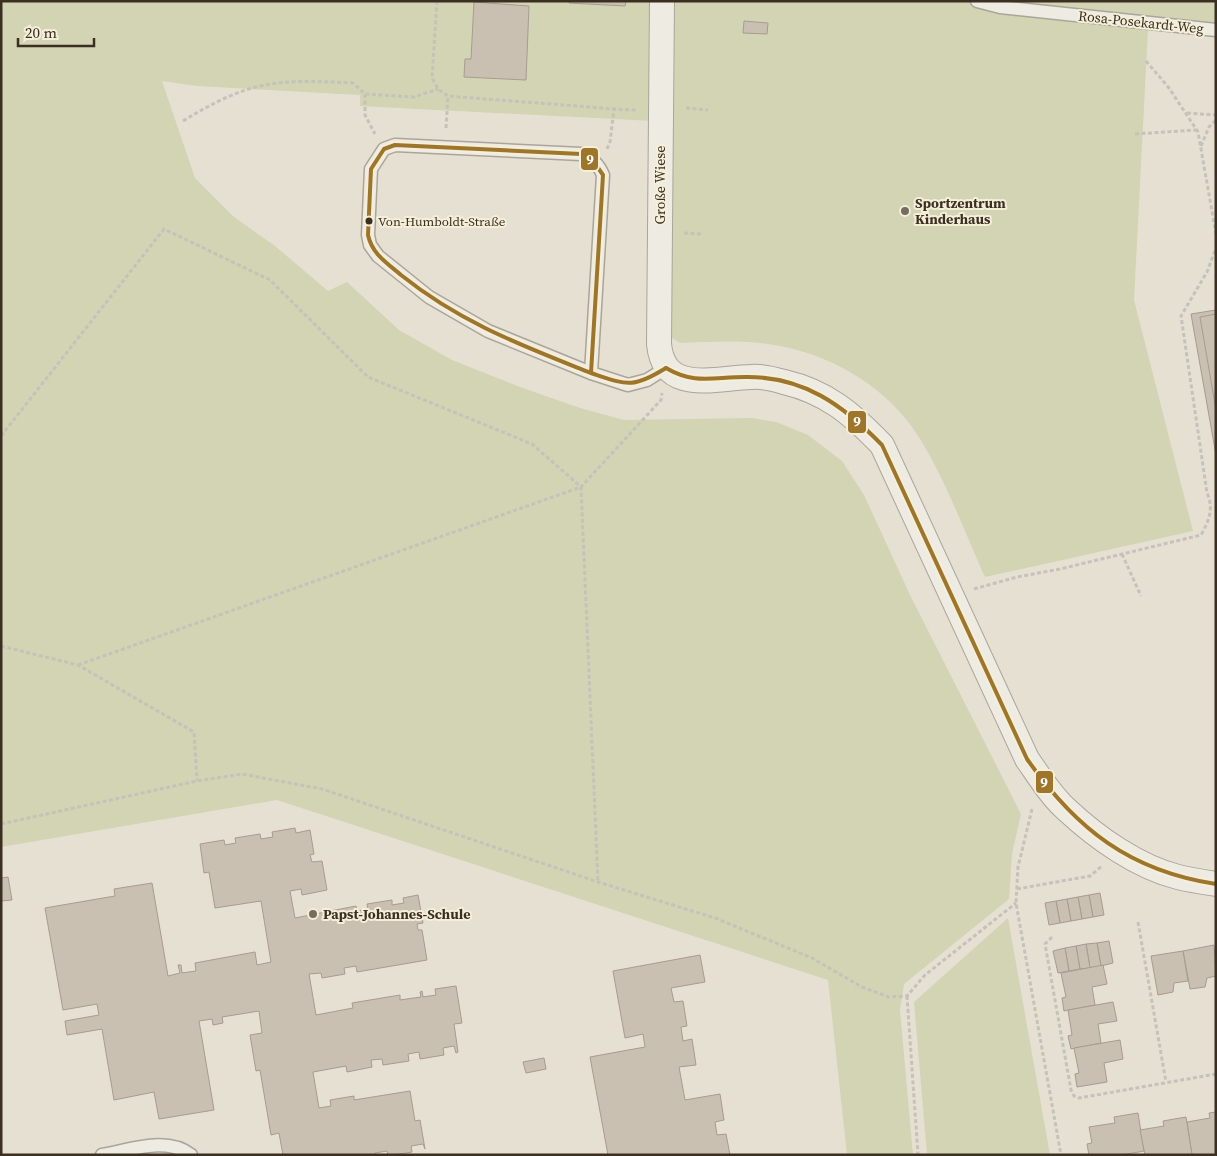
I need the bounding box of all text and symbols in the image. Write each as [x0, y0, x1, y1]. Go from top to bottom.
street label: Rosa-Posekardt-Weg [1077, 5, 1205, 39]
scale bar [18, 15, 94, 47]
text: 20 m [25, 22, 57, 43]
street label: Große Wiese [650, 146, 670, 225]
line badge: 9 [580, 147, 599, 171]
text: 9 [586, 149, 594, 169]
place label: Sportzentrum Kinderhaus [915, 193, 1006, 229]
marker: Sportzentrum Kinderhaus [899, 205, 911, 217]
place label: Von-Humboldt-Straße [378, 213, 506, 230]
marker: Von-Humboldt-Straße [364, 216, 374, 226]
line badge: 9 [847, 410, 867, 434]
text: 9 [853, 411, 861, 431]
line badge: 9 [1035, 770, 1054, 794]
text: 9 [1040, 772, 1048, 792]
place label: Papst-Johannes-Schule [323, 904, 470, 924]
marker: Papst-Johannes-Schule [307, 908, 319, 920]

